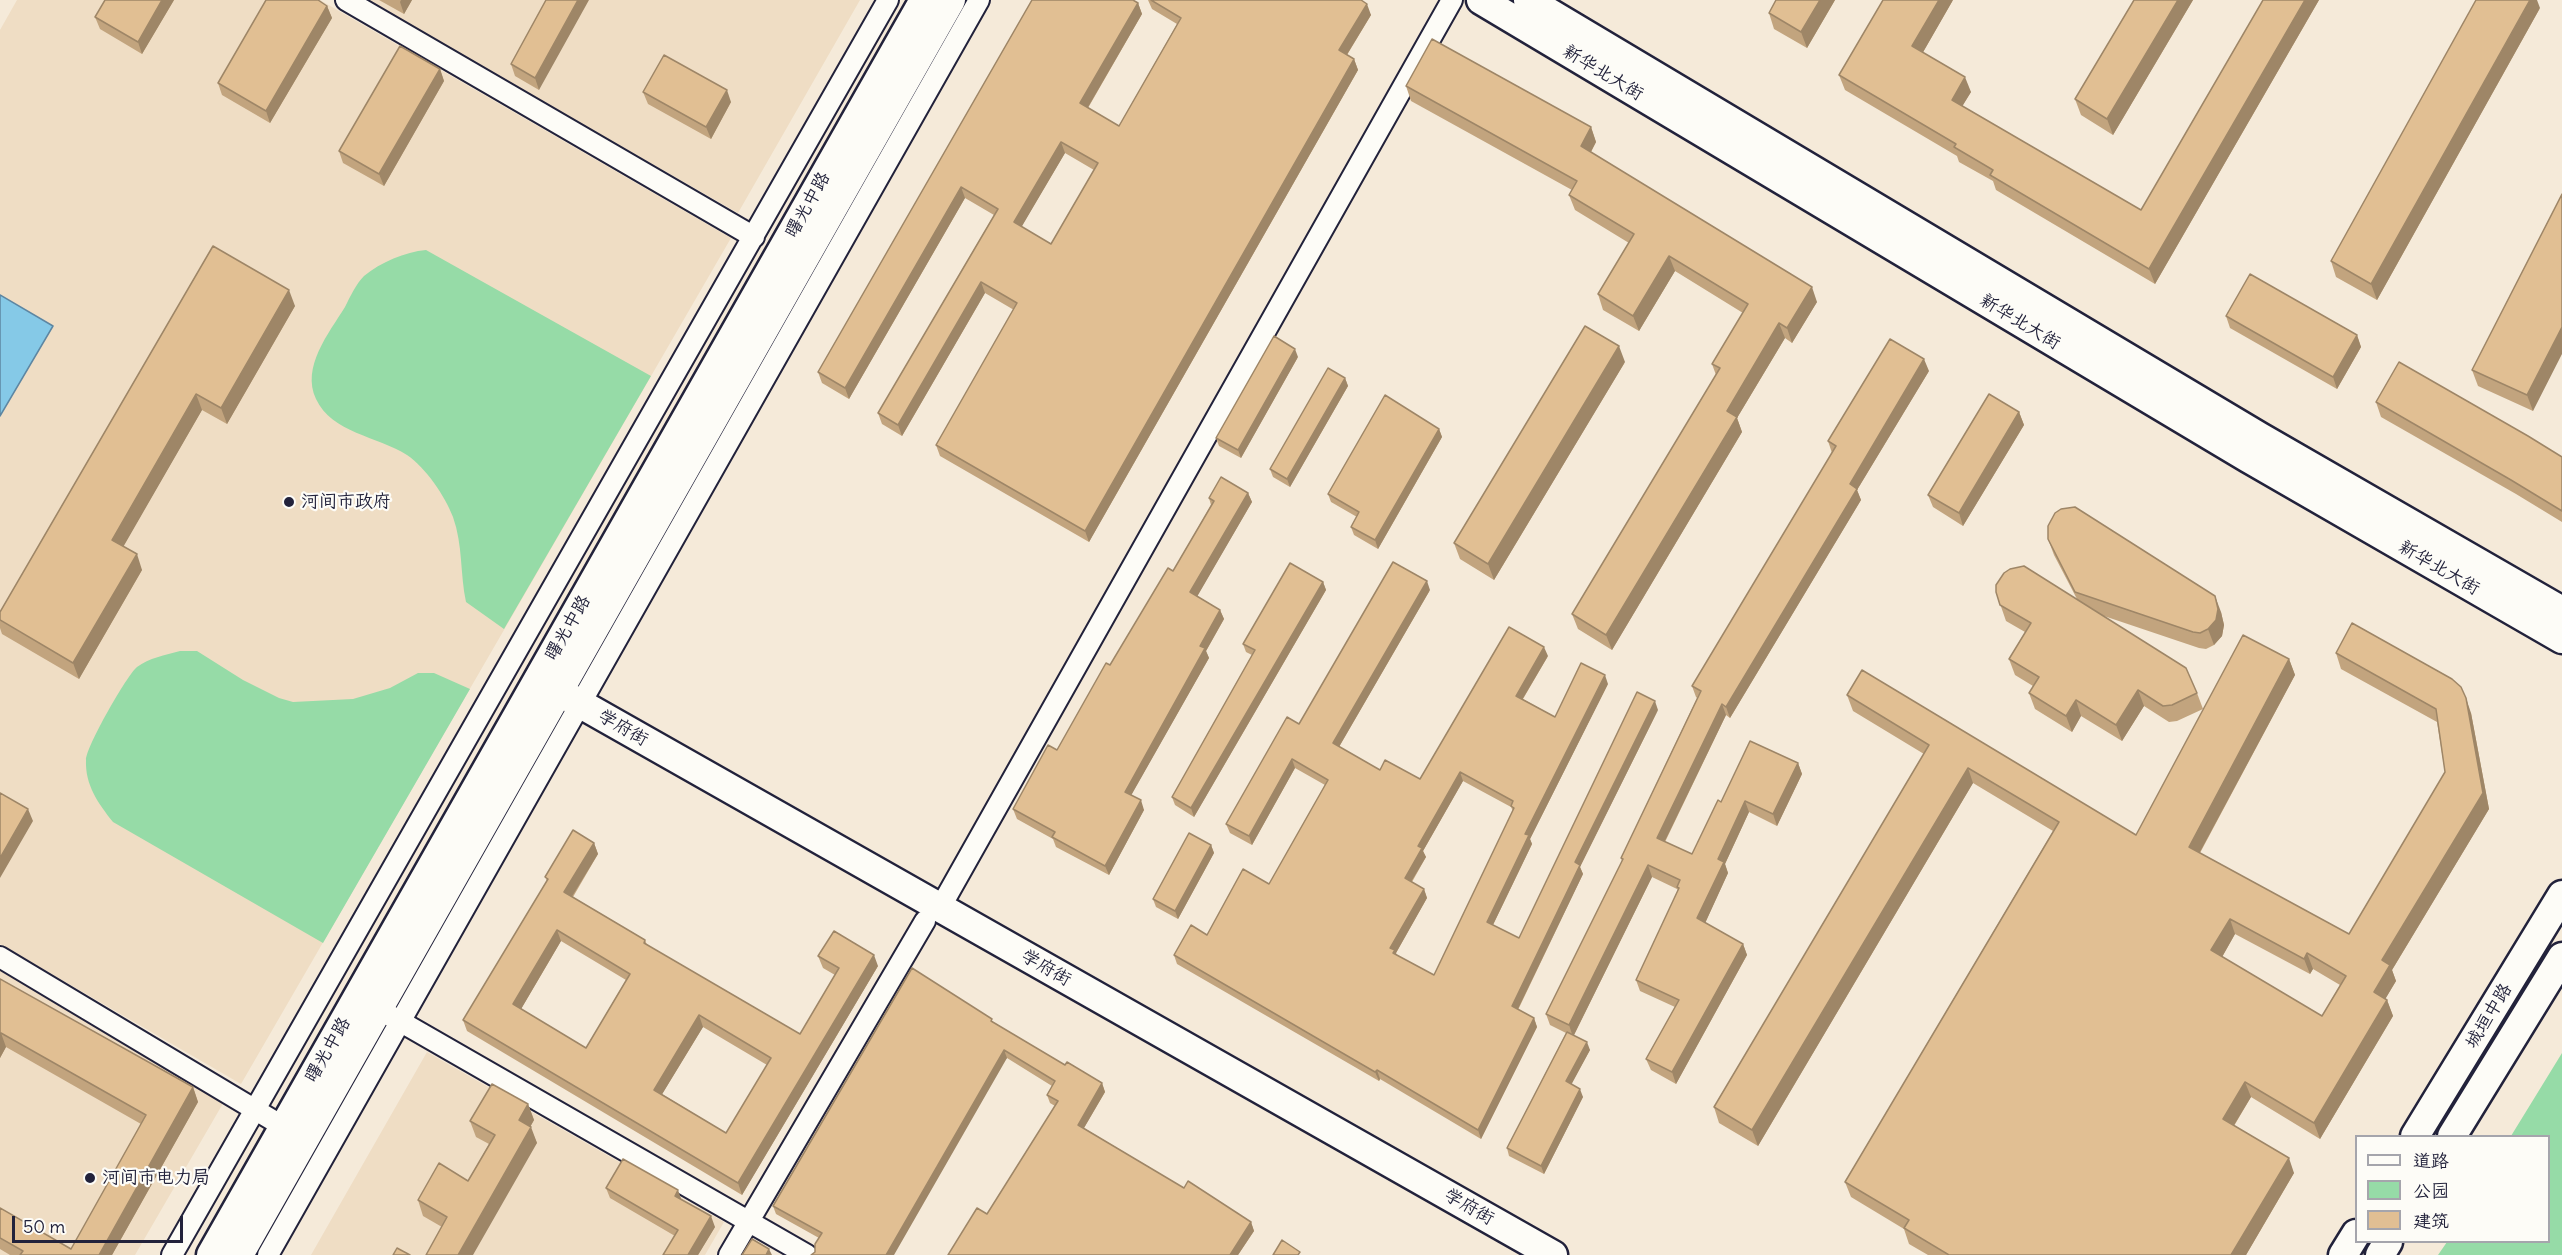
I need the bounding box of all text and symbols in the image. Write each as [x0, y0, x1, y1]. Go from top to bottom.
street label: 新华北大街 [1559, 41, 1647, 105]
street label: 曙光中路 [781, 168, 835, 242]
street label: 新华北大街 [1976, 290, 2064, 354]
place label: 河间市政府 [301, 491, 391, 513]
marker: 河间市政府 [282, 495, 296, 509]
street label: 新华北大街 [2395, 536, 2483, 600]
street label: 曙光中路 [541, 591, 595, 665]
street label: 学府街 [594, 705, 652, 751]
street label: 学府街 [1017, 945, 1075, 991]
street label: 城垣中路 [2461, 980, 2517, 1052]
street label: 曙光中路 [301, 1013, 355, 1087]
legend [2355, 1135, 2550, 1243]
text: 道路 [2413, 1149, 2449, 1172]
place label: 河间市电力局 [102, 1167, 210, 1189]
marker: 河间市电力局 [83, 1171, 97, 1185]
text: 公园 [2413, 1179, 2449, 1202]
street label: 学府街 [1440, 1184, 1498, 1230]
scale bar [15, 1204, 186, 1242]
text: 建筑 [2413, 1209, 2449, 1232]
text: 50 m [23, 1215, 65, 1238]

